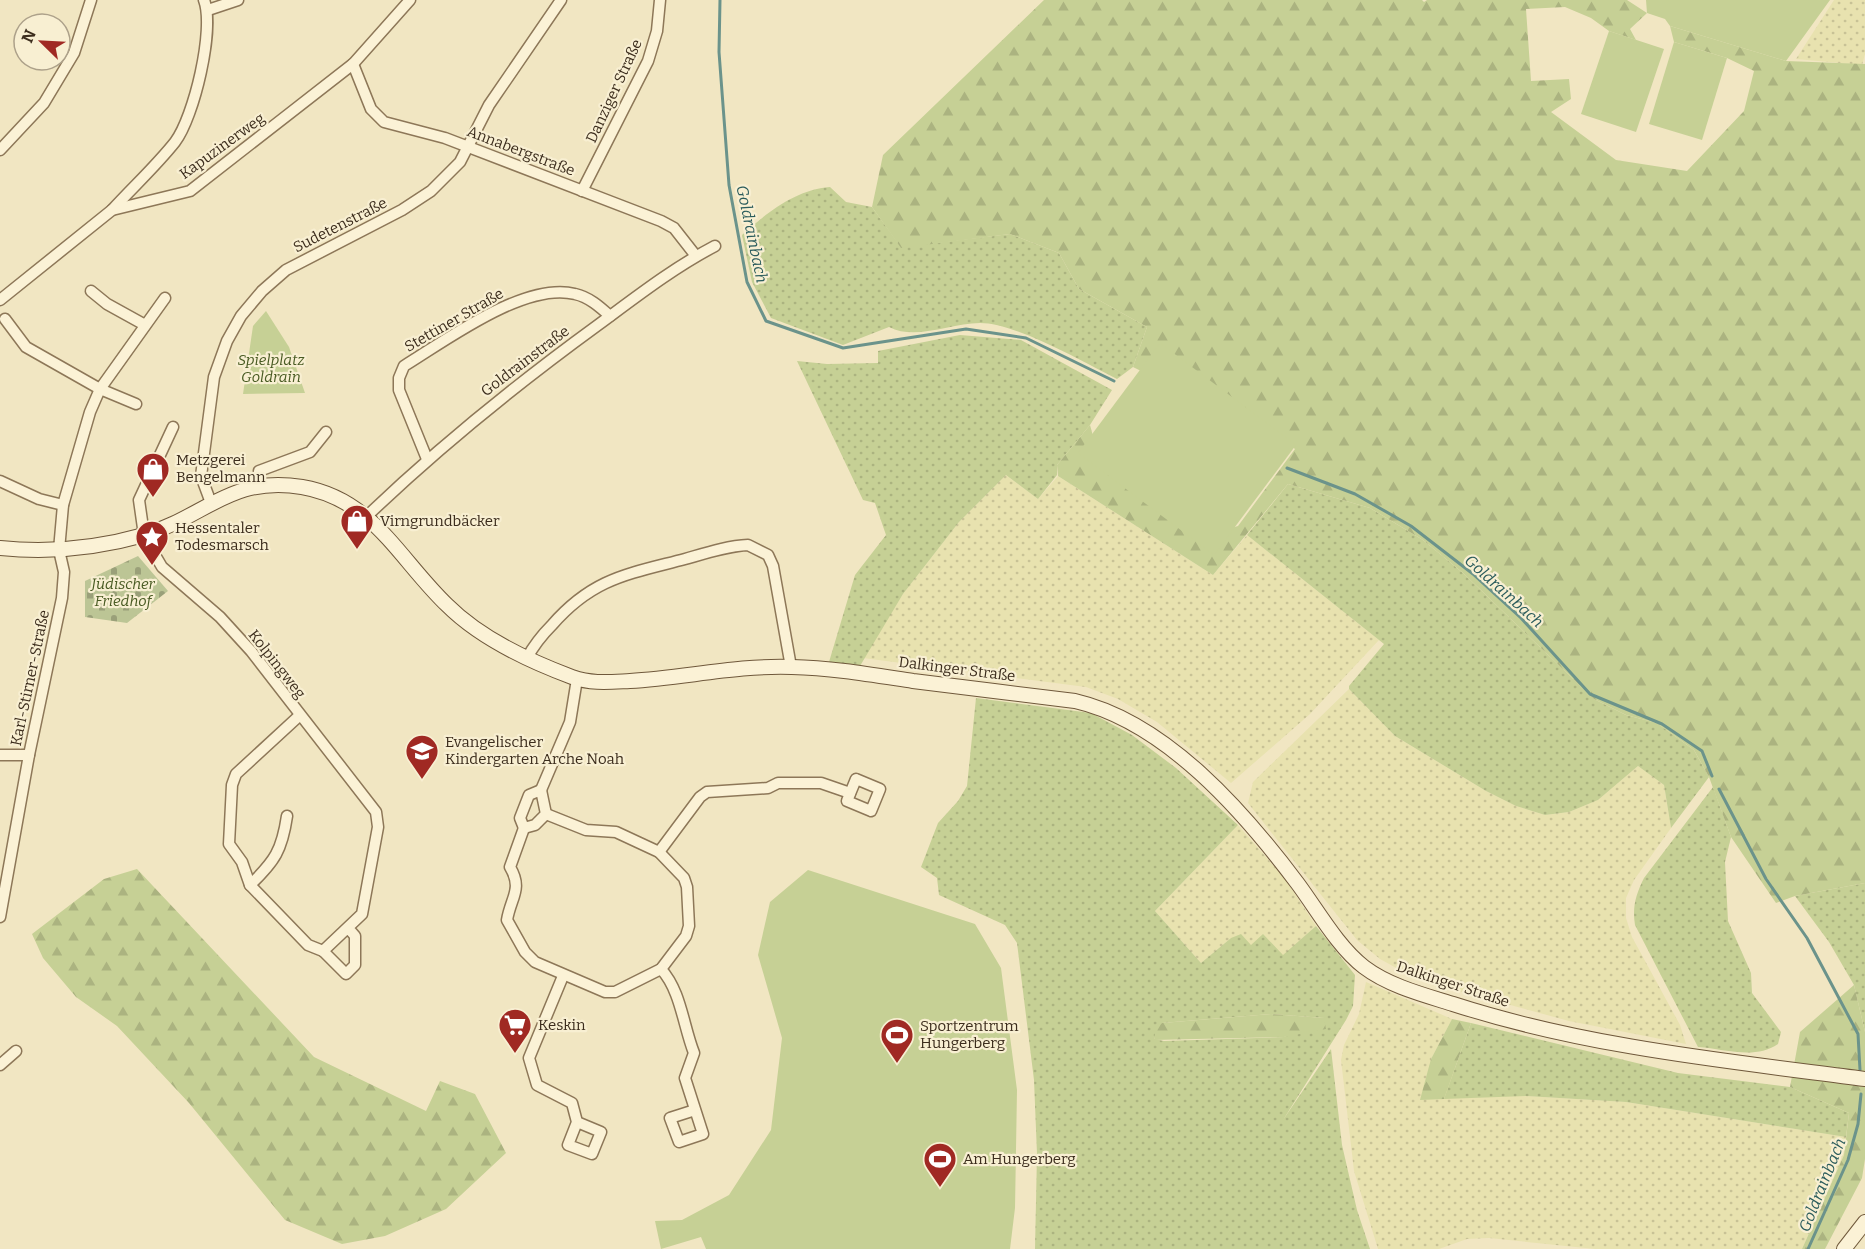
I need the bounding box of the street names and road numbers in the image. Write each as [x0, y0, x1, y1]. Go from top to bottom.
street label: Danziger Straße [582, 36, 646, 146]
street label: Kapuzinerweg [176, 109, 268, 183]
street label: Annabergstraße [465, 122, 577, 180]
street label: Sudetenstraße [290, 194, 390, 256]
street label: Stettiner Straße [401, 284, 507, 356]
street label: Goldrainstraße [477, 322, 573, 400]
street label: Karl-Stirner-Straße [7, 608, 53, 748]
street label: Kolpingweg [245, 626, 309, 702]
street label: Dalkinger Straße [898, 653, 1016, 685]
street label: Dalkinger Straße [1394, 957, 1512, 1011]

